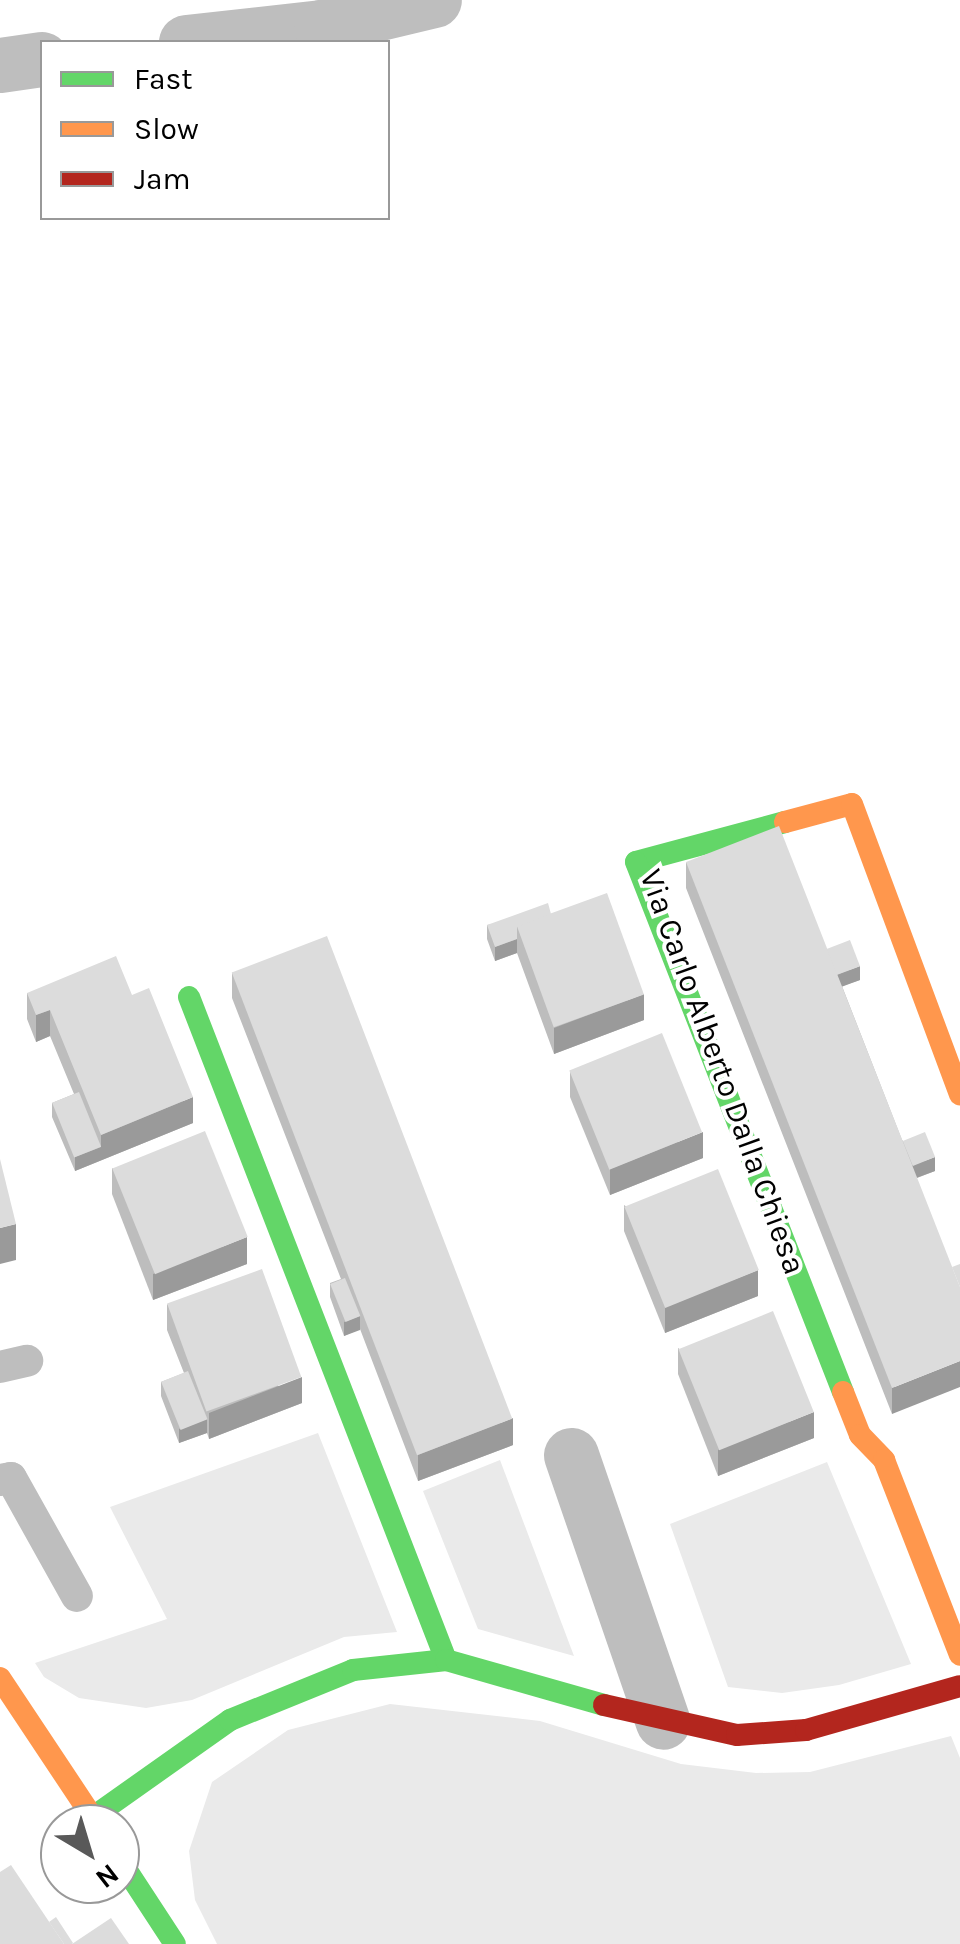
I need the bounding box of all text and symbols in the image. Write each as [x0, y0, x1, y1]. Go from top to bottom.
legend [40, 40, 390, 220]
text: Fast [134, 61, 193, 97]
text: Slow [134, 111, 199, 147]
text: Jam [134, 161, 191, 197]
street label: Via Carlo Alberto Dalla Chiesa [631, 864, 813, 1280]
north arrow [40, 1804, 140, 1904]
text: N [89, 1857, 126, 1896]

